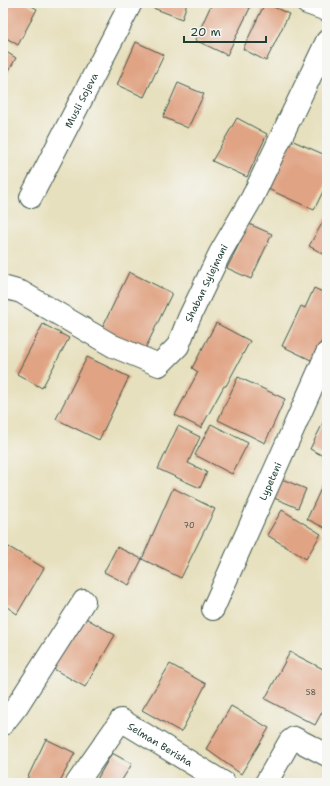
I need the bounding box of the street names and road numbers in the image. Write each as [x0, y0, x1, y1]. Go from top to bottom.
street label: Musli Sojeva [62, 70, 101, 130]
street label: Shaban Sylejmani [182, 242, 231, 324]
street label: Lypeteni [256, 460, 285, 502]
street label: Selman Berisha [125, 720, 196, 770]

